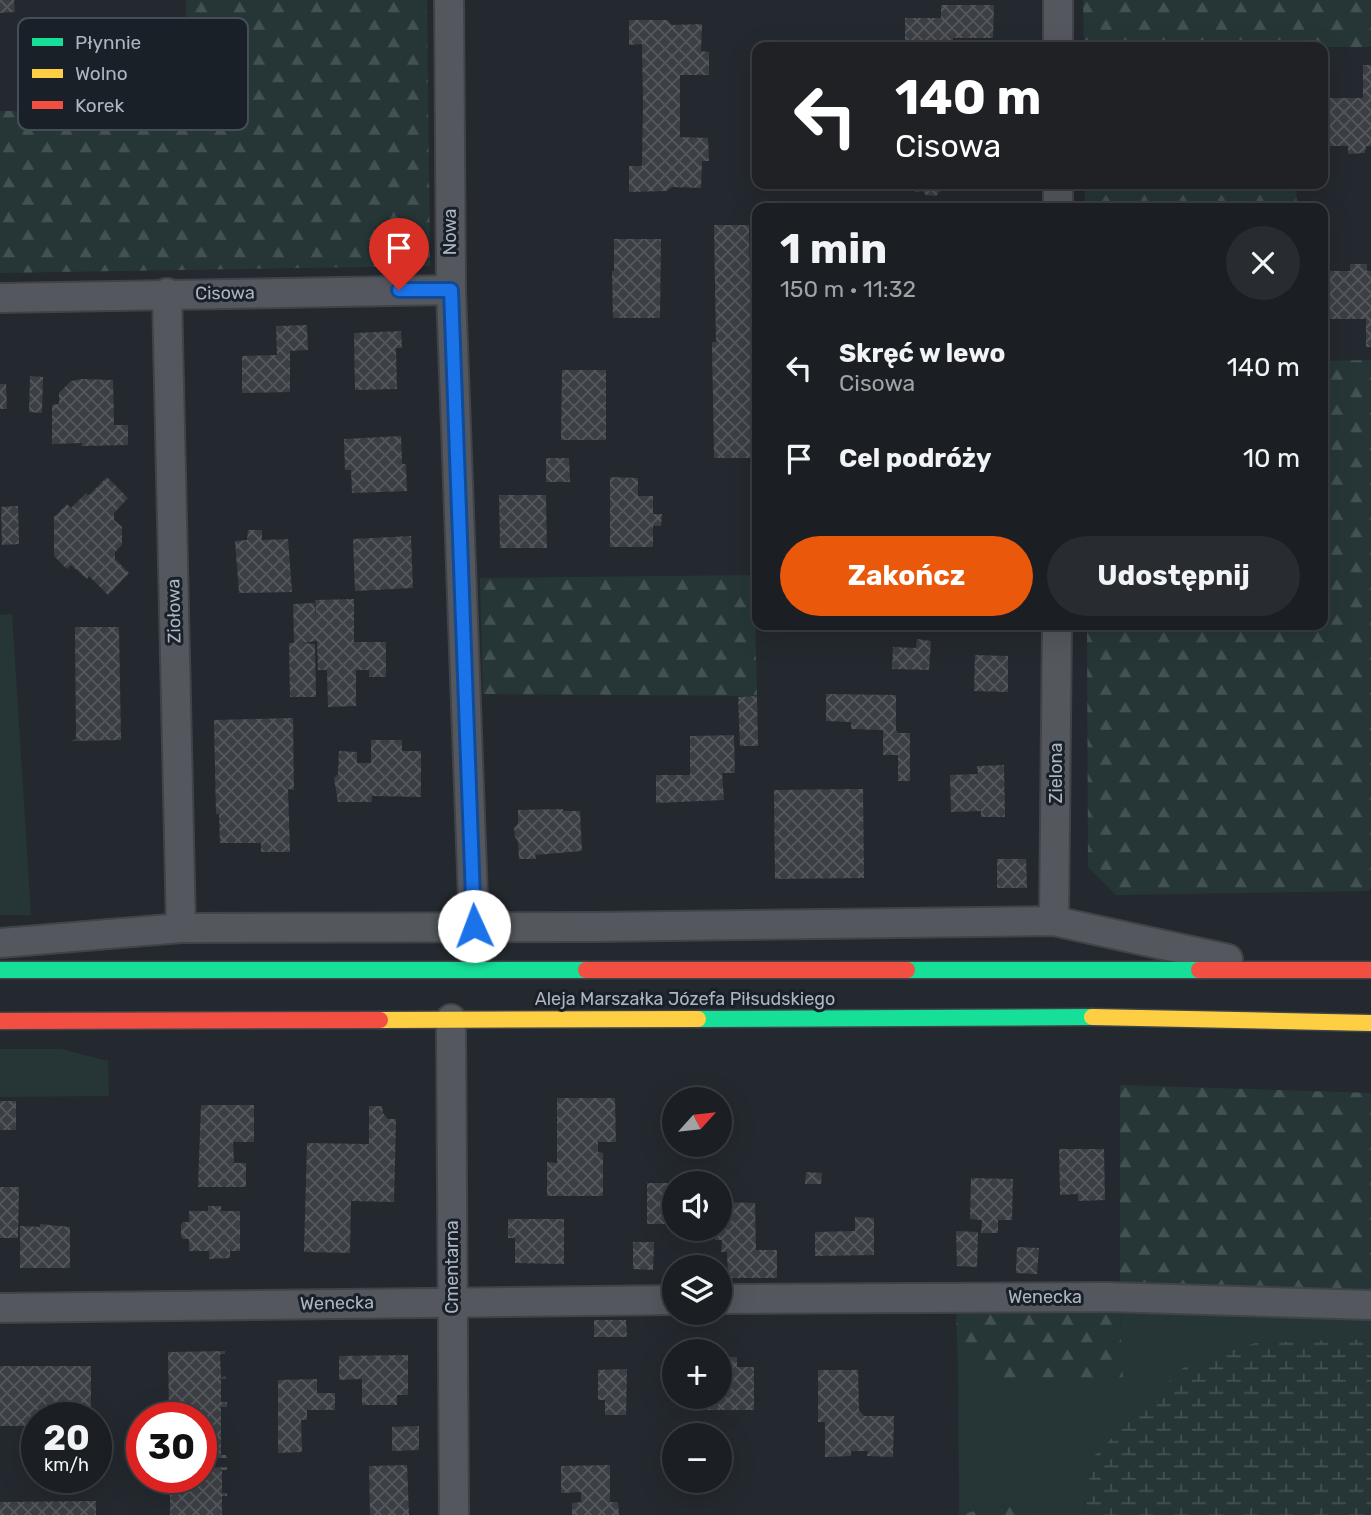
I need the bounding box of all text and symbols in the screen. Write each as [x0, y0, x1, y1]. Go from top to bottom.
legend [18, 18, 248, 130]
text: Płynnie [75, 31, 141, 54]
text: Wolno [75, 62, 128, 85]
text: 140 m [895, 68, 1041, 126]
icon: left [780, 70, 871, 161]
text: Korek [75, 94, 124, 117]
text: Cisowa [895, 127, 1001, 165]
street label: Nowa [439, 209, 461, 255]
pin [369, 218, 429, 290]
text: 1 min [780, 224, 887, 274]
button: close [1226, 226, 1300, 300]
icon: arrive [380, 229, 418, 267]
text: 150 m · 11:32 [780, 275, 916, 303]
street label: Cisowa [195, 281, 255, 305]
text: Skręć w lewo [839, 338, 1005, 369]
icon: left [780, 349, 818, 387]
text: 140 m [1227, 352, 1300, 383]
text: Cisowa [839, 369, 915, 397]
icon: arrive [780, 440, 818, 478]
text: Cel podróży [839, 443, 992, 474]
text: 10 m [1243, 443, 1300, 474]
button: Zakończ [780, 536, 1033, 616]
button: Udostępnij [1047, 536, 1300, 616]
street label: Ziołowa [162, 578, 186, 644]
street label: Zielona [1045, 743, 1067, 803]
position arrow [437, 889, 511, 963]
street label: Aleja Marszałka Józefa Piłsudskiego [535, 988, 835, 1010]
north arrow [662, 1087, 732, 1157]
map controls [662, 1087, 732, 1493]
button: sound [662, 1171, 732, 1241]
street label: Cmentarna [441, 1220, 463, 1314]
button: layers [662, 1255, 732, 1325]
street label: Wenecka [1008, 1286, 1082, 1308]
street label: Wenecka [300, 1291, 374, 1315]
button: + [662, 1339, 732, 1409]
speed limit sign: 30 [126, 1402, 217, 1493]
text: 20 [43, 1417, 90, 1459]
button: − [662, 1423, 732, 1493]
text: km/h [44, 1454, 89, 1476]

